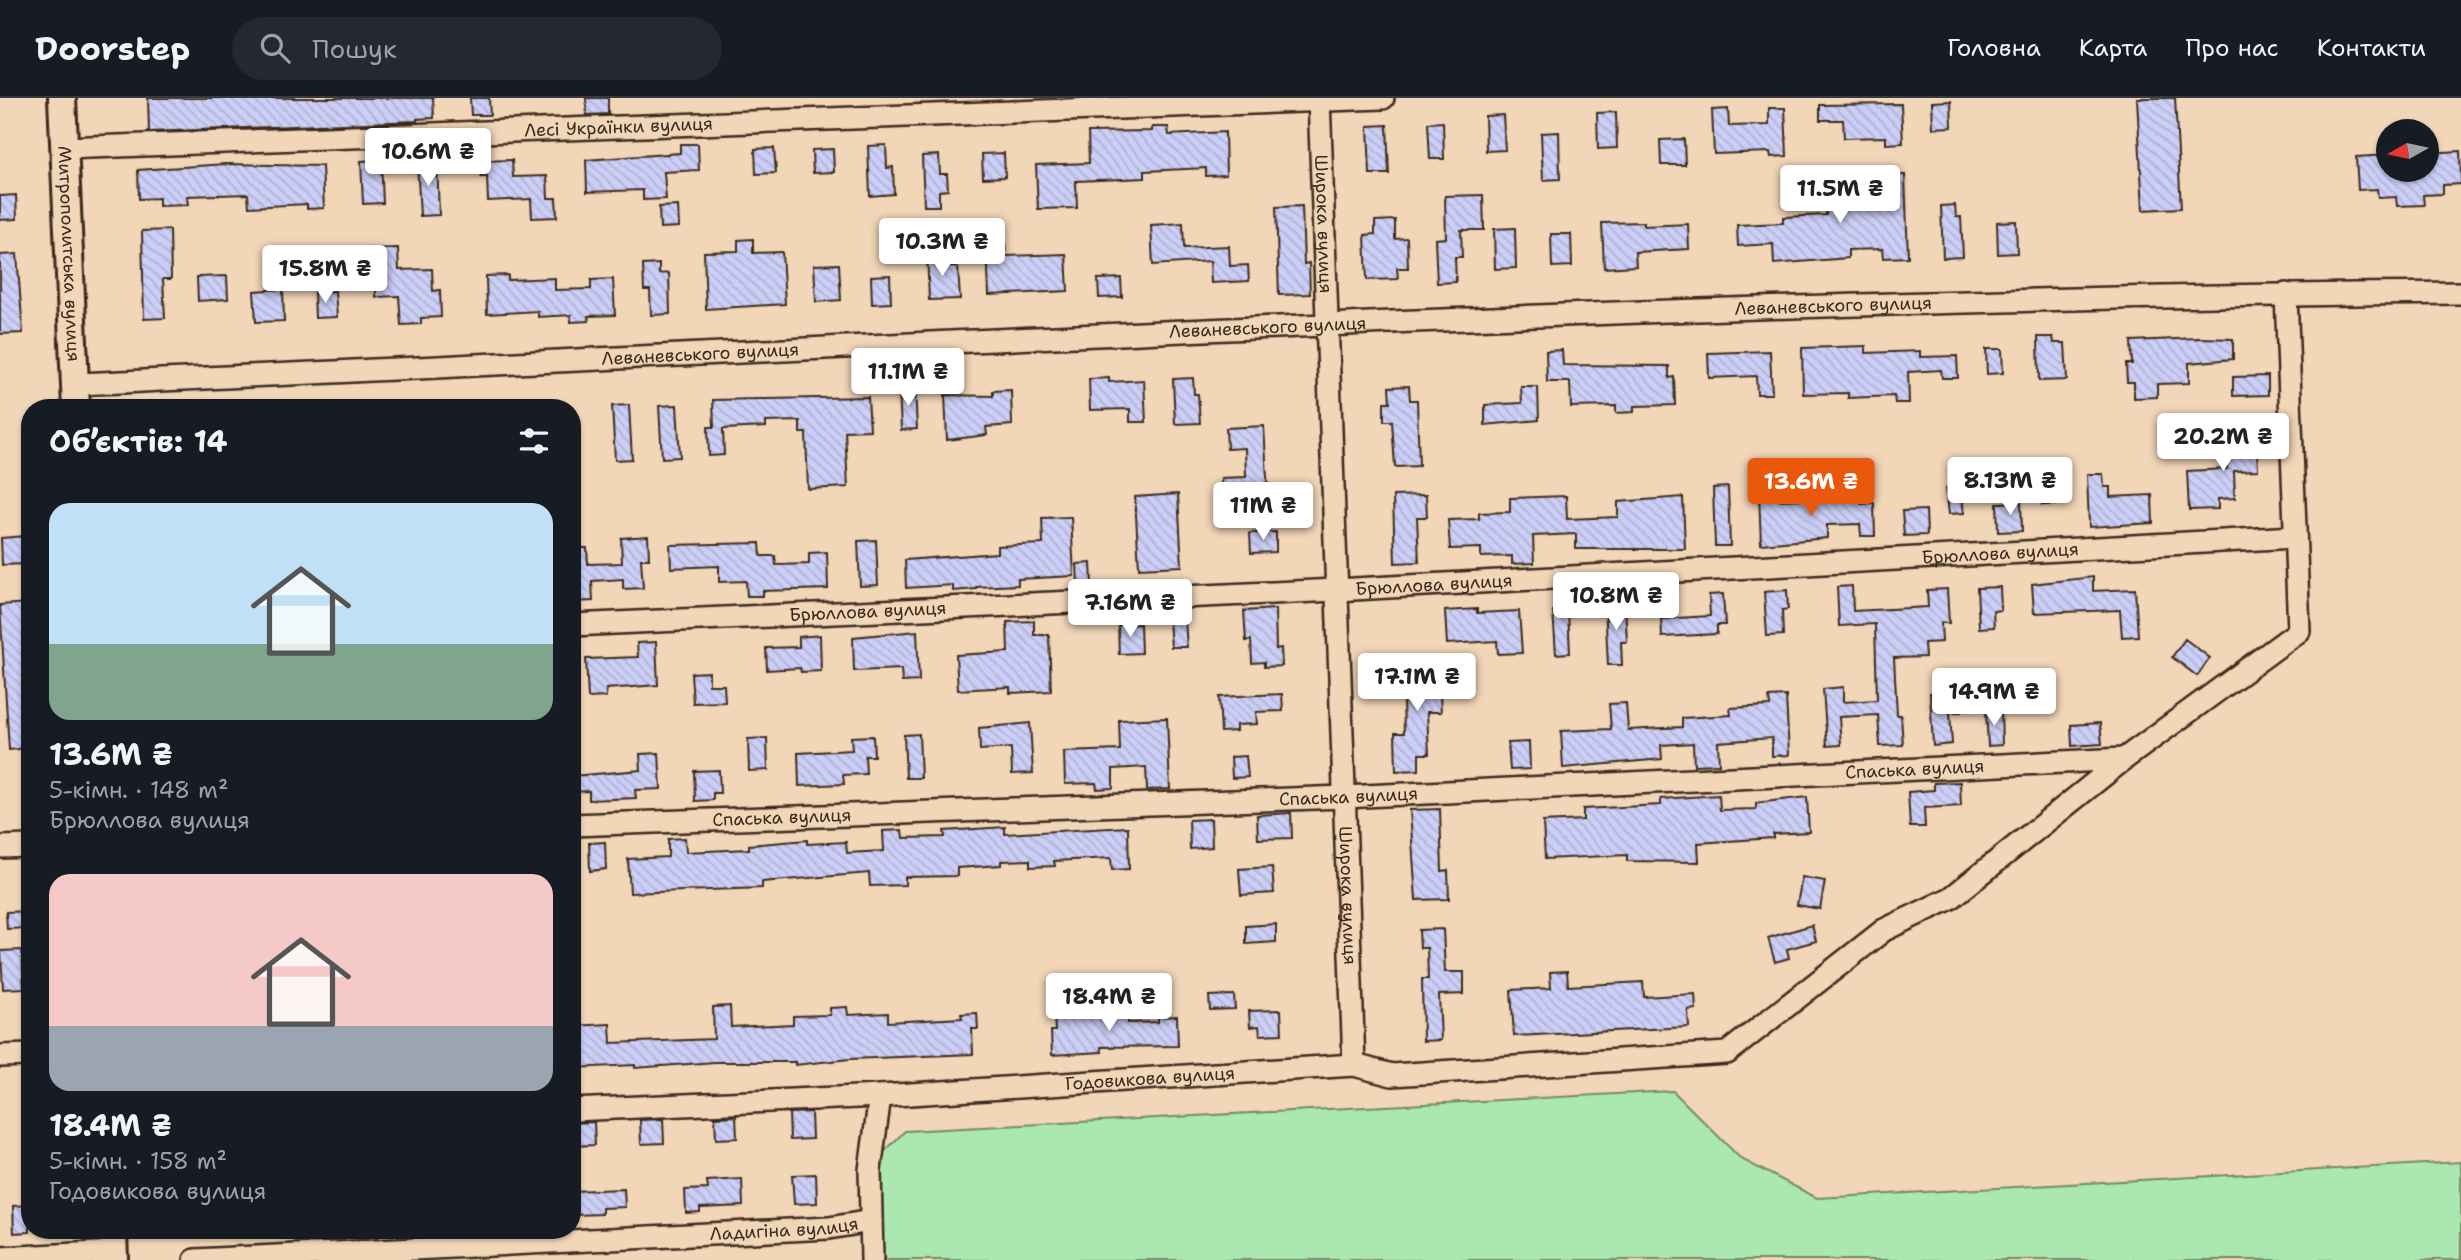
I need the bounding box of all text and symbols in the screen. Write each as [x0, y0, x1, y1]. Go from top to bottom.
search box [232, 17, 722, 80]
text: Doorstep [35, 26, 190, 71]
icon: search [256, 29, 294, 67]
text: Пошук [312, 31, 397, 66]
text: Головна [1947, 32, 2041, 64]
text: Карта [2079, 32, 2148, 64]
text: Про нас [2186, 32, 2279, 64]
text: Контакти [2317, 32, 2426, 64]
street label: Лесі Українки вулиця [524, 111, 713, 143]
north arrow [2376, 119, 2440, 182]
map controls [2376, 119, 2439, 182]
pin: 10.6M ₴ [363, 129, 493, 188]
text: 10.6M ₴ [381, 136, 475, 166]
street label: Митрополитська вулиця [52, 145, 86, 362]
street label: Широка вулиця [1309, 154, 1338, 294]
pin: 11.5M ₴ [1775, 166, 1905, 225]
text: 11.5M ₴ [1796, 173, 1884, 203]
pin: 10.3M ₴ [877, 218, 1007, 278]
text: 10.3M ₴ [895, 226, 989, 256]
pin: 15.8M ₴ [260, 246, 390, 305]
text: 15.8M ₴ [278, 253, 372, 283]
street label: Леваневського вулиця [1734, 291, 1932, 321]
street label: Леваневського вулиця [1168, 311, 1367, 344]
street label: Леваневського вулиця [601, 337, 800, 371]
pin: 11.1M ₴ [843, 348, 973, 408]
text: 11.1M ₴ [867, 356, 949, 386]
pin: 20.2M ₴ [2158, 414, 2288, 473]
text: Об’єктів: 14 [49, 421, 228, 462]
text: 20.2M ₴ [2173, 421, 2273, 451]
icon: filters [515, 422, 553, 460]
pin: 13.6M ₴ [1746, 458, 1876, 518]
pin: 8.13M ₴ [1945, 458, 2075, 517]
text: 8.13M ₴ [1963, 465, 2057, 495]
text: 13.6M ₴ [1764, 466, 1858, 496]
pin: 11M ₴ [1214, 482, 1312, 542]
text: 11M ₴ [1229, 490, 1297, 520]
street label: Брюллова вулиця [1921, 537, 2079, 570]
icon: home [238, 548, 364, 674]
street label: Брюллова вулиця [1355, 568, 1513, 601]
pin: 10.8M ₴ [1551, 573, 1681, 632]
pin: 7.16M ₴ [1065, 580, 1195, 639]
text: 10.8M ₴ [1569, 580, 1663, 610]
text: 7.16M ₴ [1084, 587, 1176, 617]
street label: Брюллова вулиця [789, 596, 947, 627]
pin: 17.1M ₴ [1352, 654, 1482, 713]
text: 17.1M ₴ [1374, 661, 1460, 691]
pin: 14.9M ₴ [1929, 668, 2059, 728]
text: 14.9M ₴ [1948, 676, 2040, 706]
text: 13.6M ₴ [49, 734, 173, 775]
street label: Спаська вулиця [1845, 754, 1985, 785]
text: 5-кімн. · 148 m² [49, 775, 228, 805]
street label: Спаська вулиця [1278, 781, 1419, 811]
street label: Спаська вулиця [712, 803, 852, 832]
text: Брюллова вулиця [49, 805, 250, 835]
street label: Широка вулиця [1333, 826, 1362, 965]
icon: home [238, 919, 364, 1045]
pin: 18.4M ₴ [1044, 974, 1174, 1033]
text: 18.4M ₴ [1062, 981, 1156, 1011]
street label: Годовикова вулиця [1064, 1061, 1236, 1096]
text: 18.4M ₴ [49, 1105, 172, 1146]
text: 5-кімн. · 158 m² [49, 1146, 227, 1176]
text: Годовикова вулиця [49, 1176, 266, 1206]
street label: Ладигіна вулиця [709, 1211, 860, 1246]

